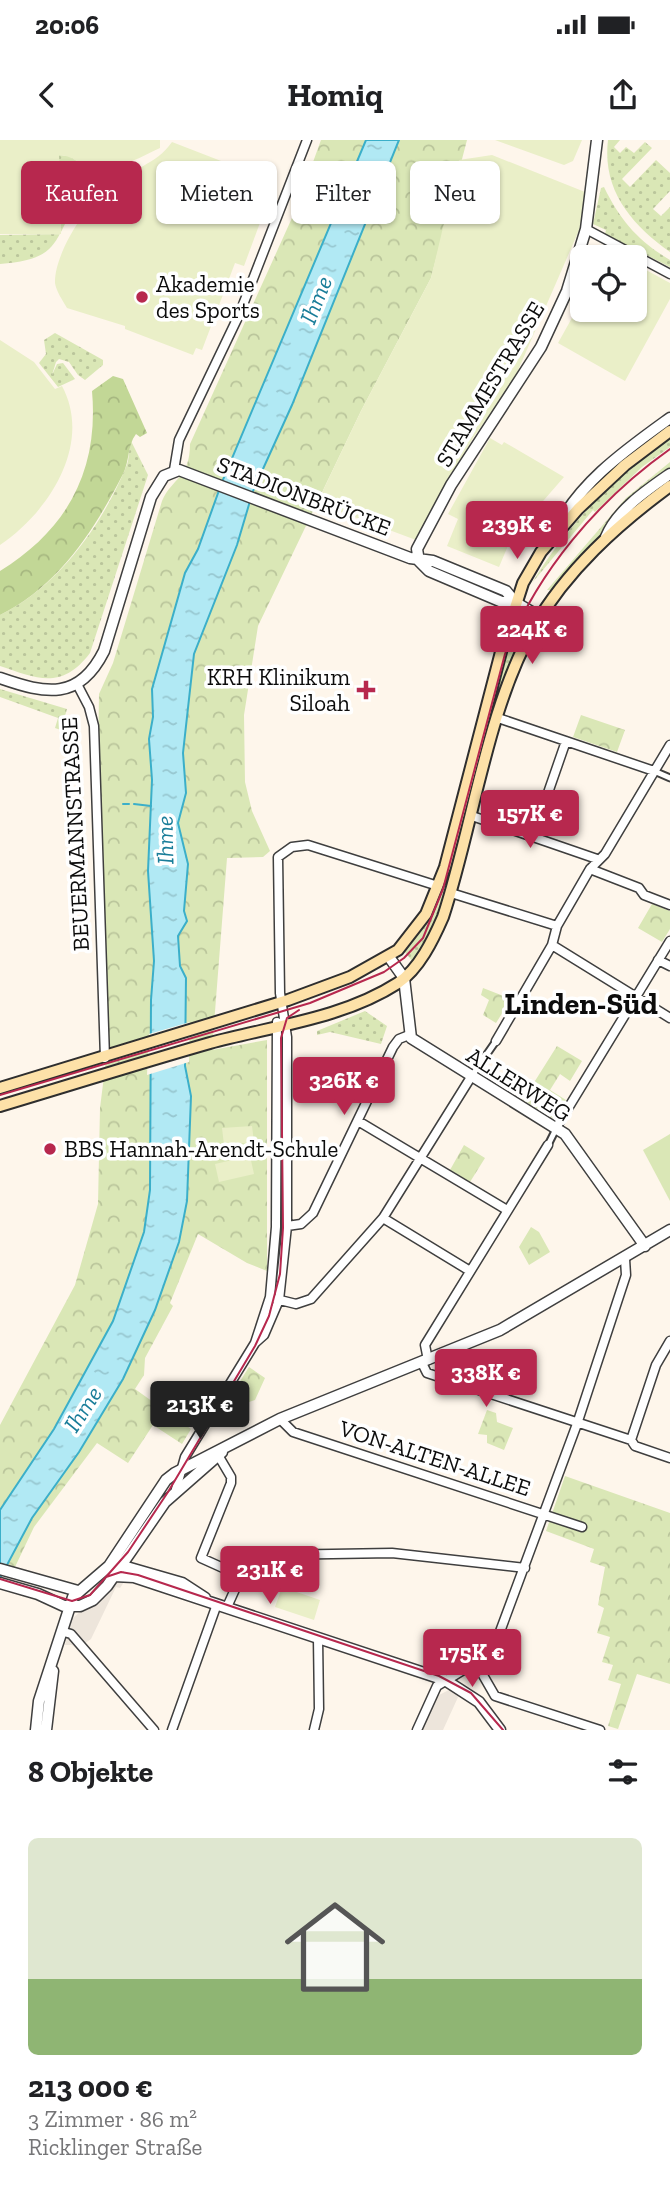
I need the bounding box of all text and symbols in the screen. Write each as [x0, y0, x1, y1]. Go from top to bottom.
text: 20:06 [35, 9, 99, 41]
icon: back [28, 76, 66, 114]
text: Homiq [287, 76, 383, 114]
icon: share [604, 76, 642, 114]
chip: Kaufen [21, 161, 142, 224]
chip: Mieten [156, 161, 277, 224]
chip: Filter [291, 161, 396, 224]
chip: Neu [410, 161, 500, 224]
map controls [570, 245, 647, 322]
button: locate [570, 245, 647, 322]
place label: Akademie des Sports [156, 270, 260, 324]
water label: Ihme [293, 272, 338, 328]
marker: Akademie des Sports [134, 289, 150, 305]
street label: STAMMESTRASSE [430, 296, 550, 472]
street label: STADIONBRÜCKE [213, 450, 395, 542]
pin: 239K € [460, 502, 574, 561]
text: 239K € [482, 510, 552, 538]
pin: 224K € [475, 606, 589, 666]
text: 224K € [496, 615, 568, 643]
place label: KRH Klinikum Siloah [207, 663, 350, 717]
marker: KRH Klinikum Siloah [356, 680, 376, 700]
street label: BEUERMANNSTRASSE [55, 716, 95, 952]
pin: 157K € [473, 790, 587, 850]
text: 157K € [497, 799, 563, 827]
water label: Ihme [150, 815, 179, 865]
district label: Linden-Süd [504, 986, 658, 1022]
street label: ALLERWEG [461, 1041, 577, 1127]
pin: 326K € [287, 1058, 401, 1117]
text: 326K € [309, 1066, 379, 1094]
place label: BBS Hannah-Arendt-Schule [64, 1135, 338, 1163]
marker: BBS Hannah-Arendt-Schule [42, 1141, 58, 1157]
pin: 338K € [429, 1350, 543, 1409]
text: 338K € [451, 1358, 521, 1386]
water label: Ihme [57, 1380, 108, 1437]
pin: 213K € [143, 1382, 257, 1441]
text: 213K € [166, 1390, 234, 1418]
street label: VON-ALTEN-ALLEE [335, 1414, 534, 1502]
pin: 231K € [213, 1546, 327, 1606]
text: 231K € [236, 1555, 304, 1583]
pin: 175K € [415, 1630, 529, 1689]
text: 175K € [439, 1638, 505, 1666]
icon: filters [604, 1753, 642, 1791]
text: 8 Objekte [28, 1754, 153, 1790]
icon: home [272, 1884, 398, 2010]
text: 213 000 € [28, 2069, 153, 2105]
text: 3 Zimmer · 86 m² [28, 2105, 197, 2133]
text: Ricklinger Straße [28, 2133, 202, 2161]

